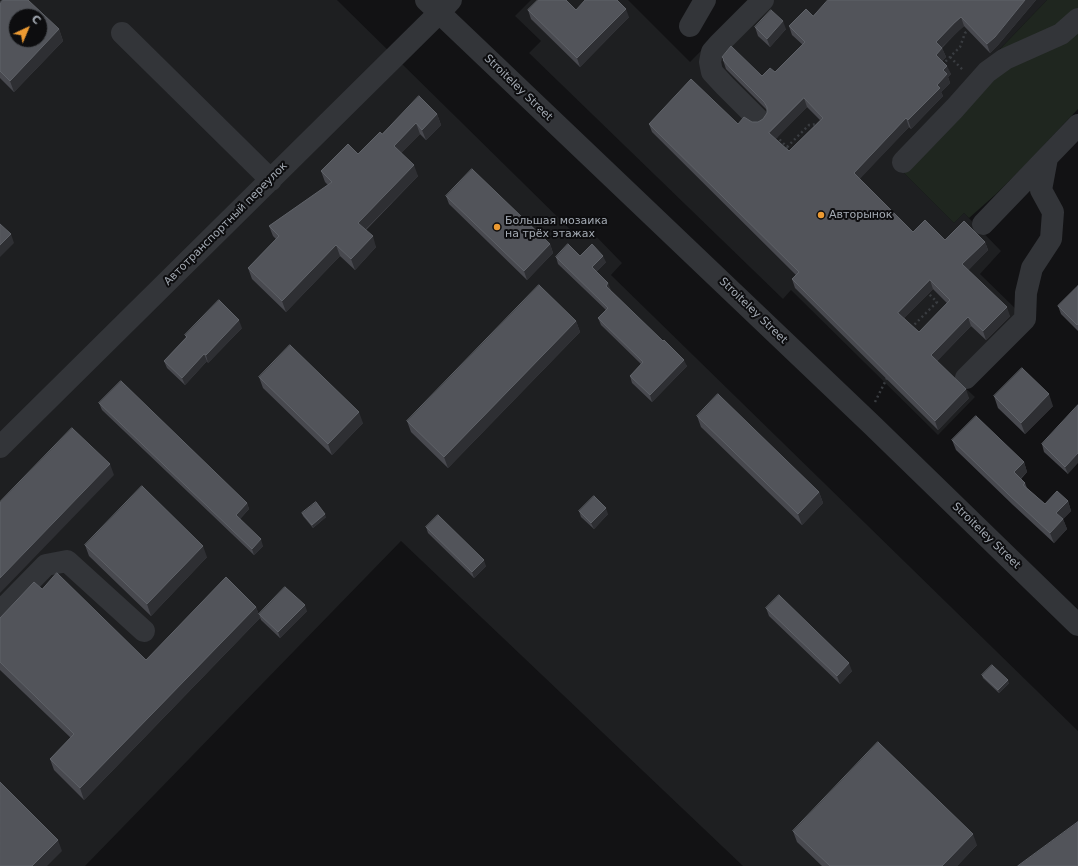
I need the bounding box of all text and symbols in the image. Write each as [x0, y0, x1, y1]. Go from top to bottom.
north arrow [8, 8, 48, 48]
text: С [29, 12, 43, 27]
street label: Stroiteley Street [481, 52, 555, 124]
street label: Автотранспортный переулок [162, 160, 290, 288]
place label: Авторынок [829, 208, 892, 222]
marker: Авторынок [816, 210, 826, 220]
place label: Большая мозаика на трёх этажах [505, 214, 608, 240]
marker: Большая мозаика на трёх этажах [492, 222, 502, 232]
street label: Stroiteley Street [716, 275, 790, 347]
street label: Stroiteley Street [949, 500, 1023, 572]

